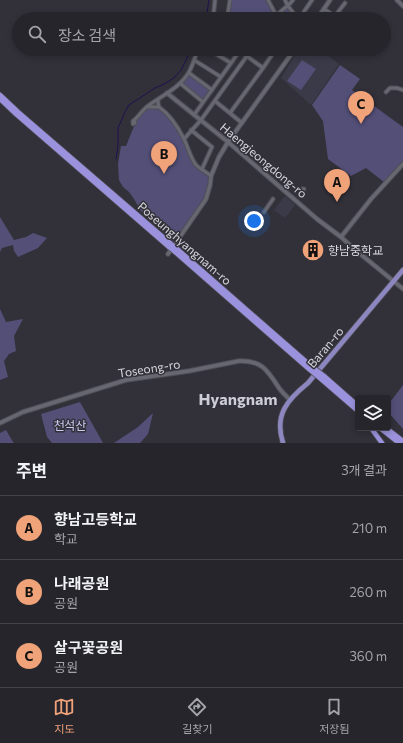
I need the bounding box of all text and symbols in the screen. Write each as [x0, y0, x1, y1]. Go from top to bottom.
search box [12, 12, 391, 56]
icon: search [26, 23, 48, 45]
text: 장소 검색 [58, 26, 116, 44]
pin: C [348, 91, 374, 124]
street label: Haengjeongdong-ro [218, 120, 310, 200]
pin: B [151, 141, 177, 174]
pin: A [324, 169, 350, 202]
street label: Poseunghyangnam-ro [135, 199, 235, 287]
your location [244, 211, 264, 231]
building icon: 향남중학교 [300, 237, 326, 263]
place label: 향남중학교 [328, 243, 383, 257]
street label: Baran-ro [304, 324, 346, 370]
street label: Toseong-ro [117, 356, 181, 380]
district label: Hyangnam [199, 389, 277, 408]
map controls [355, 395, 391, 431]
button: layers [355, 395, 391, 431]
park label: 천석산 [53, 418, 87, 432]
text: 주변 [16, 460, 47, 481]
text: 3개 결과 [341, 462, 387, 478]
text: 향남고등학교 [54, 510, 137, 528]
text: A [24, 520, 34, 536]
text: 210 m [352, 520, 387, 536]
text: 학교 [54, 531, 78, 547]
text: 나래공원 [54, 574, 109, 592]
text: B [25, 584, 33, 600]
text: 260 m [350, 584, 387, 600]
text: 공원 [54, 595, 78, 611]
text: 살구꽃공원 [54, 638, 123, 656]
text: C [25, 648, 33, 664]
text: 360 m [349, 648, 387, 664]
text: 공원 [54, 659, 78, 675]
tab: 지도 [53, 696, 75, 736]
tab: 길찾기 [182, 696, 213, 736]
tab: 저장됨 [319, 696, 350, 736]

